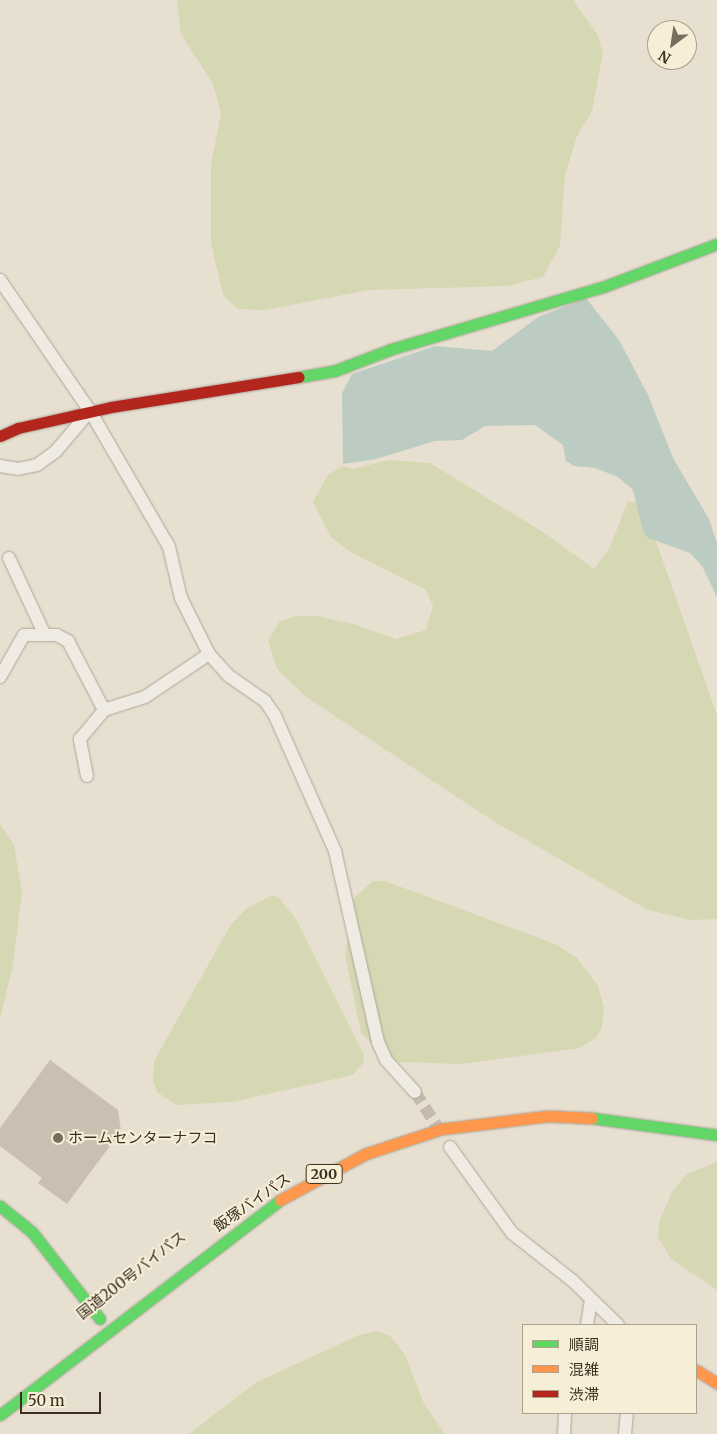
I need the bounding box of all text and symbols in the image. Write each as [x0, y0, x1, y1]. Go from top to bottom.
north arrow [647, 20, 697, 70]
text: N [655, 46, 674, 68]
place label: ホームセンターナフコ [68, 1129, 218, 1147]
marker: ホームセンターナフコ [52, 1132, 64, 1144]
road number: 200 [305, 1162, 343, 1186]
street label: 飯塚バイパス [210, 1169, 294, 1235]
street label: 国道200号バイパス [73, 1227, 189, 1323]
legend [522, 1324, 697, 1414]
text: 順調 [569, 1335, 599, 1354]
text: 混雑 [569, 1360, 599, 1379]
scale bar [22, 1382, 104, 1414]
text: 渋滞 [569, 1385, 599, 1404]
text: 50 m [28, 1391, 65, 1410]

